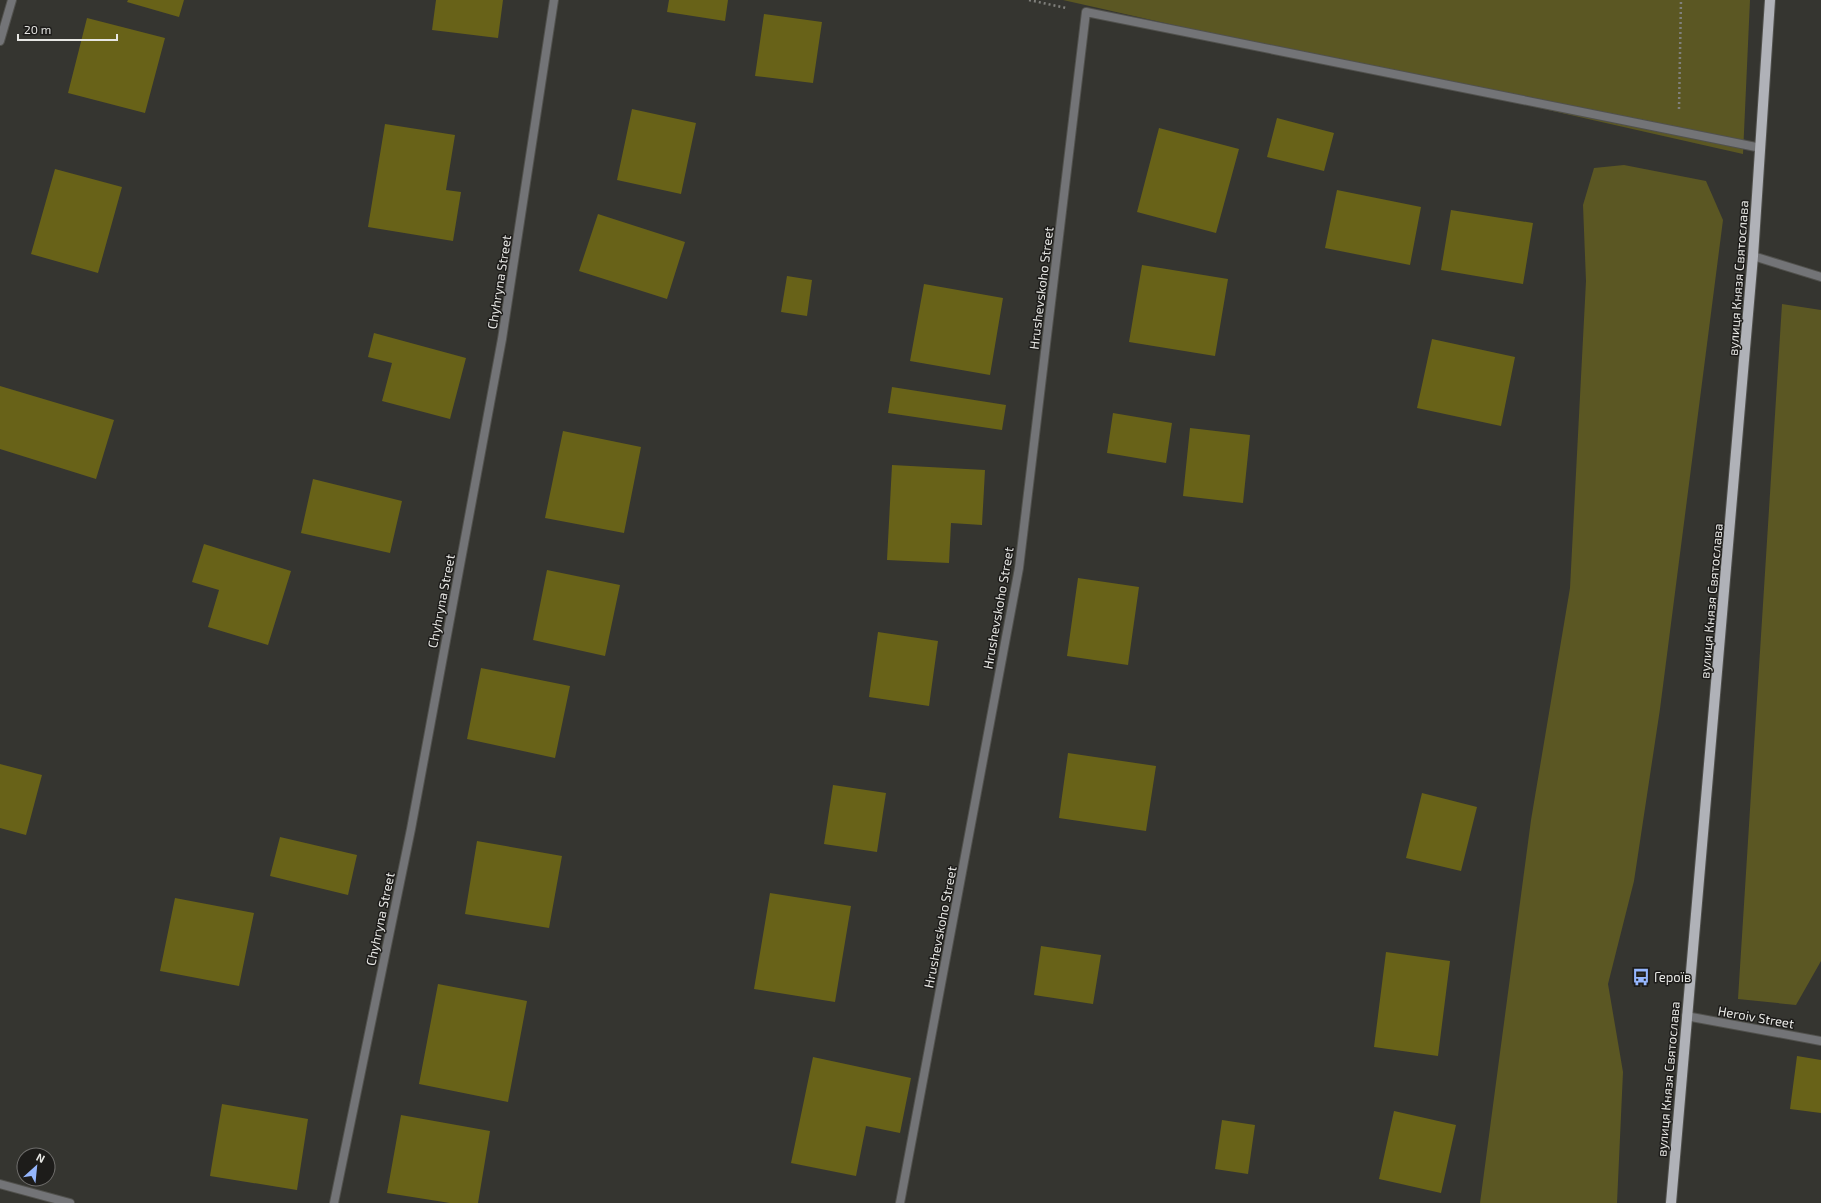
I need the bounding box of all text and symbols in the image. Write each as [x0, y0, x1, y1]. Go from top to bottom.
scale bar [18, 16, 117, 42]
text: 20 m [24, 22, 51, 36]
street label: вулиця Князя Святослава [1725, 200, 1751, 356]
street label: Hrushevskoho Street [1026, 226, 1056, 350]
street label: Chyhryna Street [484, 234, 514, 330]
street label: вулиця Князя Святослава [1696, 523, 1726, 679]
street label: Hrushevskoho Street [979, 546, 1017, 670]
street label: Chyhryna Street [424, 553, 458, 649]
street label: Hrushevskoho Street [920, 865, 960, 989]
street label: Chyhryna Street [362, 871, 398, 967]
bus stop icon: Героїв [1631, 967, 1651, 987]
place label: Героїв [1654, 969, 1691, 985]
street label: вулиця Князя Святослава [1653, 1001, 1683, 1157]
street label: Heroiv Street [1717, 1002, 1795, 1032]
north arrow [16, 1147, 56, 1187]
text: N [34, 1150, 47, 1165]

